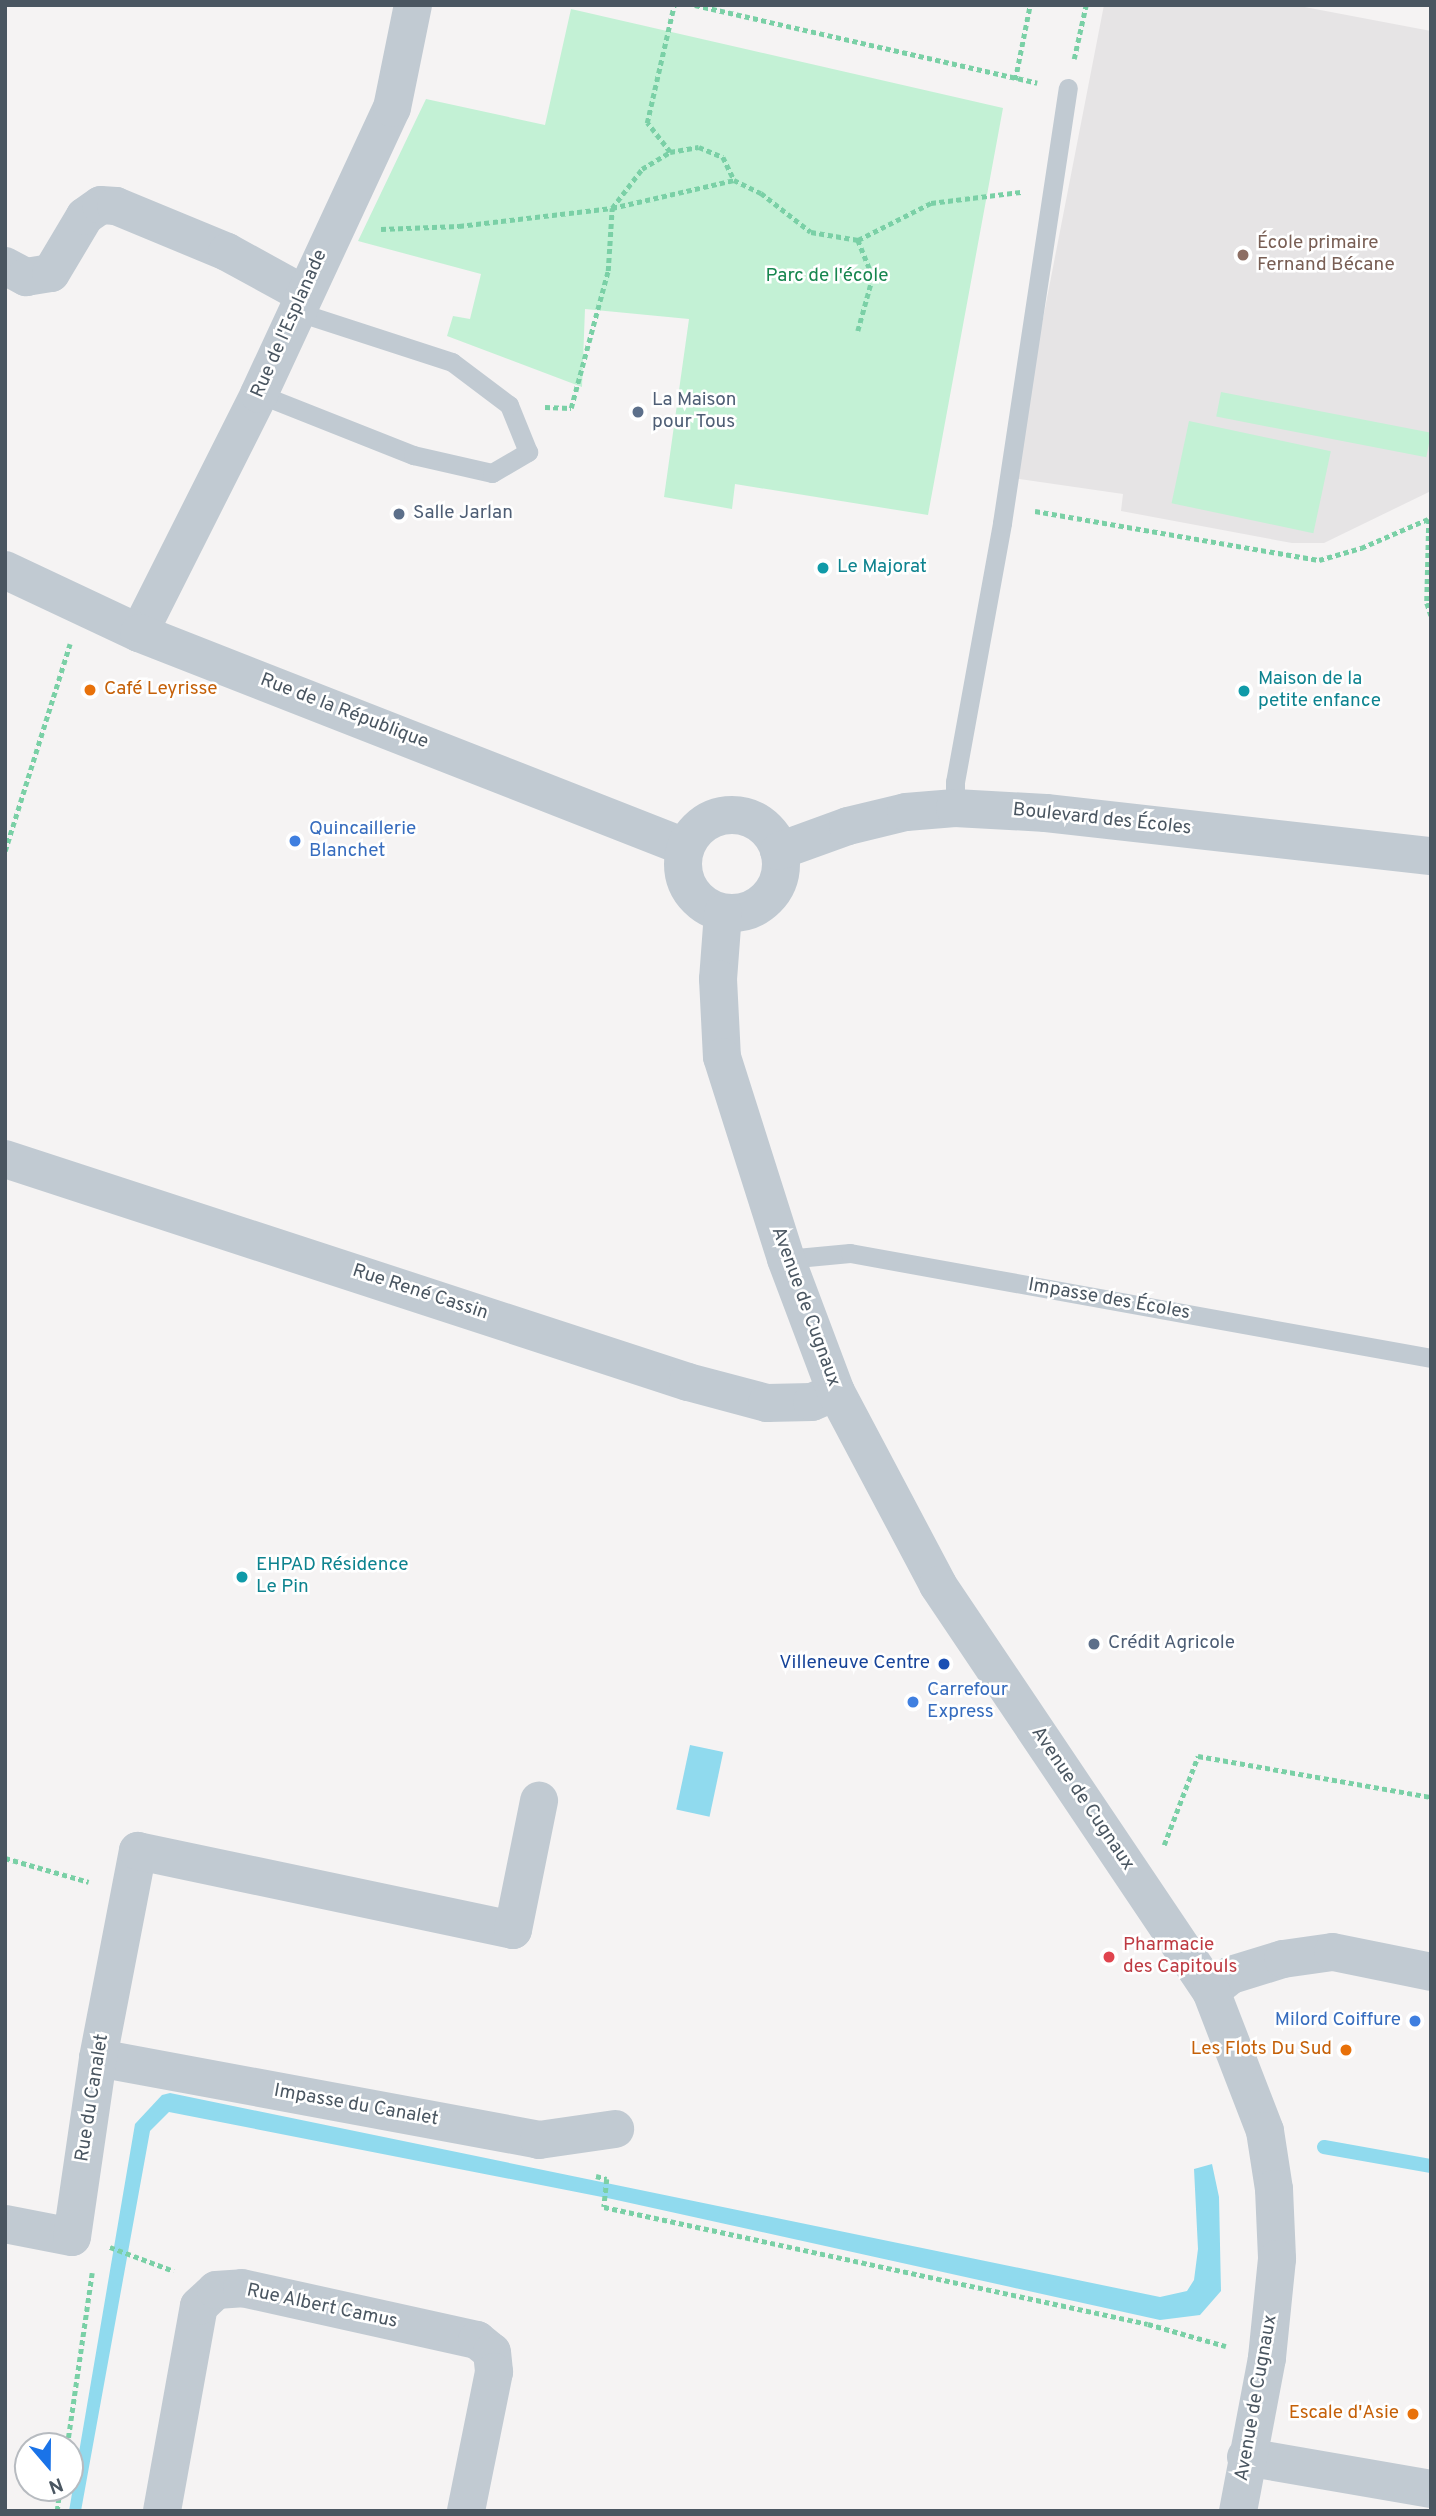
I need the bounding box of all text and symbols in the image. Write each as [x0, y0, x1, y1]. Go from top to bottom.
place label: École primaire Fernand Bécane [1257, 233, 1395, 277]
street label: Rue de l'Esplanade [247, 246, 333, 402]
marker: École primaire Fernand Bécane [1235, 247, 1251, 263]
park label: Parc de l'école [766, 266, 888, 288]
place label: La Maison pour Tous [652, 390, 737, 434]
marker: La Maison pour Tous [630, 404, 646, 420]
place label: Salle Jarlan [413, 503, 513, 525]
marker: Salle Jarlan [391, 506, 407, 522]
place label: Le Majorat [837, 557, 927, 579]
marker: Le Majorat [815, 560, 831, 576]
street label: Rue de la République [257, 669, 431, 755]
place label: Maison de la petite enfance [1258, 669, 1381, 713]
place label: Café Leyrisse [104, 679, 218, 701]
marker: Café Leyrisse [82, 682, 98, 698]
marker: Maison de la petite enfance [1236, 683, 1252, 699]
street label: Boulevard des Écoles [1012, 799, 1192, 841]
place label: Quincaillerie Blanchet [309, 819, 416, 863]
marker: Quincaillerie Blanchet [287, 833, 303, 849]
street label: Avenue de Cugnaux [765, 1224, 845, 1390]
street label: Rue René Cassin [349, 1260, 491, 1326]
street label: Impasse des Écoles [1026, 1275, 1192, 1325]
place label: EHPAD Résidence Le Pin [256, 1555, 409, 1599]
marker: EHPAD Résidence Le Pin [234, 1569, 250, 1585]
place label: Crédit Agricole [1108, 1633, 1236, 1655]
marker: Crédit Agricole [1086, 1636, 1102, 1652]
place label: Villeneuve Centre [779, 1653, 930, 1675]
marker: Villeneuve Centre [936, 1656, 952, 1672]
place label: Carrefour Express [927, 1680, 1008, 1724]
marker: Carrefour Express [905, 1694, 921, 1710]
street label: Avenue de Cugnaux [1025, 1723, 1139, 1875]
place label: Pharmacie des Capitouls [1123, 1935, 1237, 1979]
marker: Pharmacie des Capitouls [1101, 1949, 1117, 1965]
place label: Milord Coiffure [1275, 2010, 1401, 2032]
marker: Milord Coiffure [1407, 2013, 1423, 2029]
street label: Rue du Canalet [72, 2033, 114, 2163]
place label: Les Flots Du Sud [1191, 2039, 1332, 2061]
marker: Les Flots Du Sud [1338, 2042, 1354, 2058]
street label: Impasse du Canalet [272, 2080, 440, 2132]
street label: Rue Albert Camus [244, 2280, 400, 2334]
street label: Avenue de Cugnaux [1231, 2313, 1283, 2483]
place label: Escale d'Asie [1289, 2403, 1399, 2425]
marker: Escale d'Asie [1405, 2406, 1421, 2422]
north arrow [14, 2432, 84, 2502]
text: N [45, 2471, 66, 2498]

